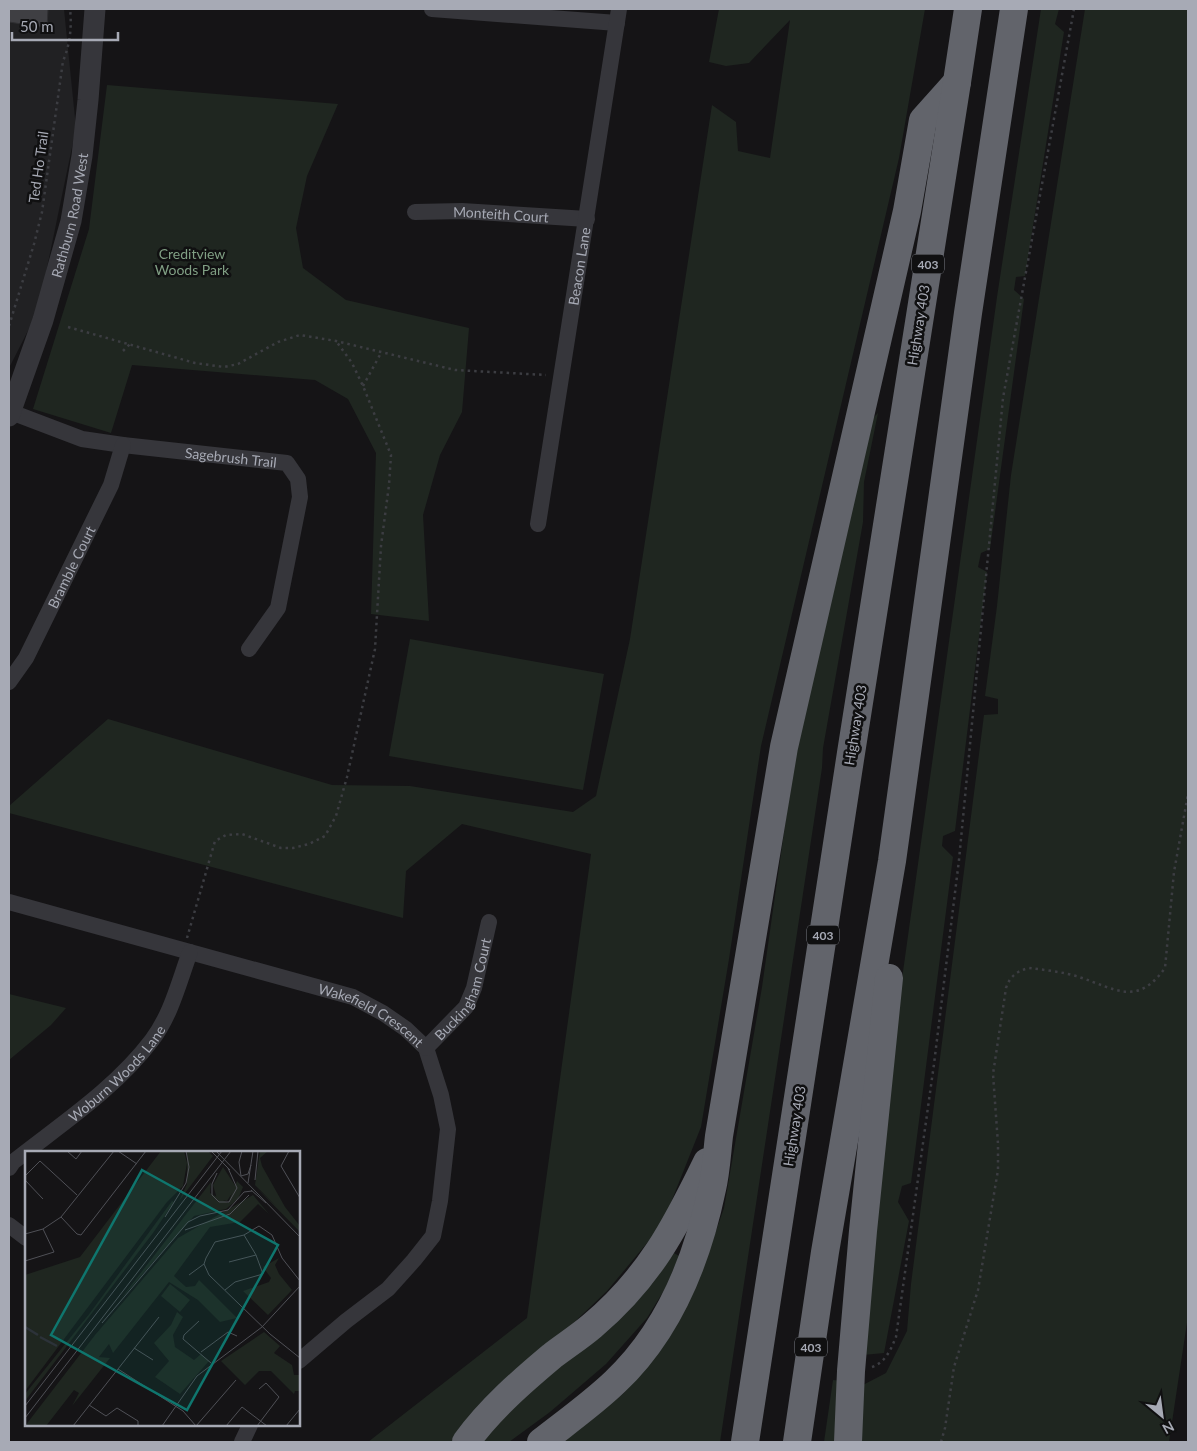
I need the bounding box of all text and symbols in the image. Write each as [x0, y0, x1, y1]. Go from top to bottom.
scale bar [12, 10, 119, 42]
text: 50 m [20, 17, 54, 35]
street label: Ted Ho Trail [25, 130, 51, 204]
street label: Rathburn Road West [47, 152, 91, 279]
street label: Monteith Court [453, 202, 549, 225]
street label: Beacon Lane [564, 226, 593, 306]
park label: Creditview Woods Park [155, 245, 230, 278]
road number: 403 [912, 254, 944, 274]
street label: Highway 403 [903, 283, 933, 367]
street label: Sagebrush Trail [184, 443, 278, 470]
street label: Bramble Court [43, 523, 98, 611]
street label: Highway 403 [840, 683, 870, 767]
road number: 403 [807, 926, 839, 944]
street label: Buckingham Court [430, 936, 494, 1043]
street label: Wakefield Crescent [317, 979, 428, 1050]
street label: Woburn Woods Lane [65, 1022, 168, 1125]
street label: Highway 403 [779, 1084, 809, 1168]
inset map [25, 1151, 300, 1426]
road number: 403 [795, 1338, 827, 1356]
north arrow [1137, 1391, 1187, 1441]
text: N [1160, 1418, 1177, 1438]

